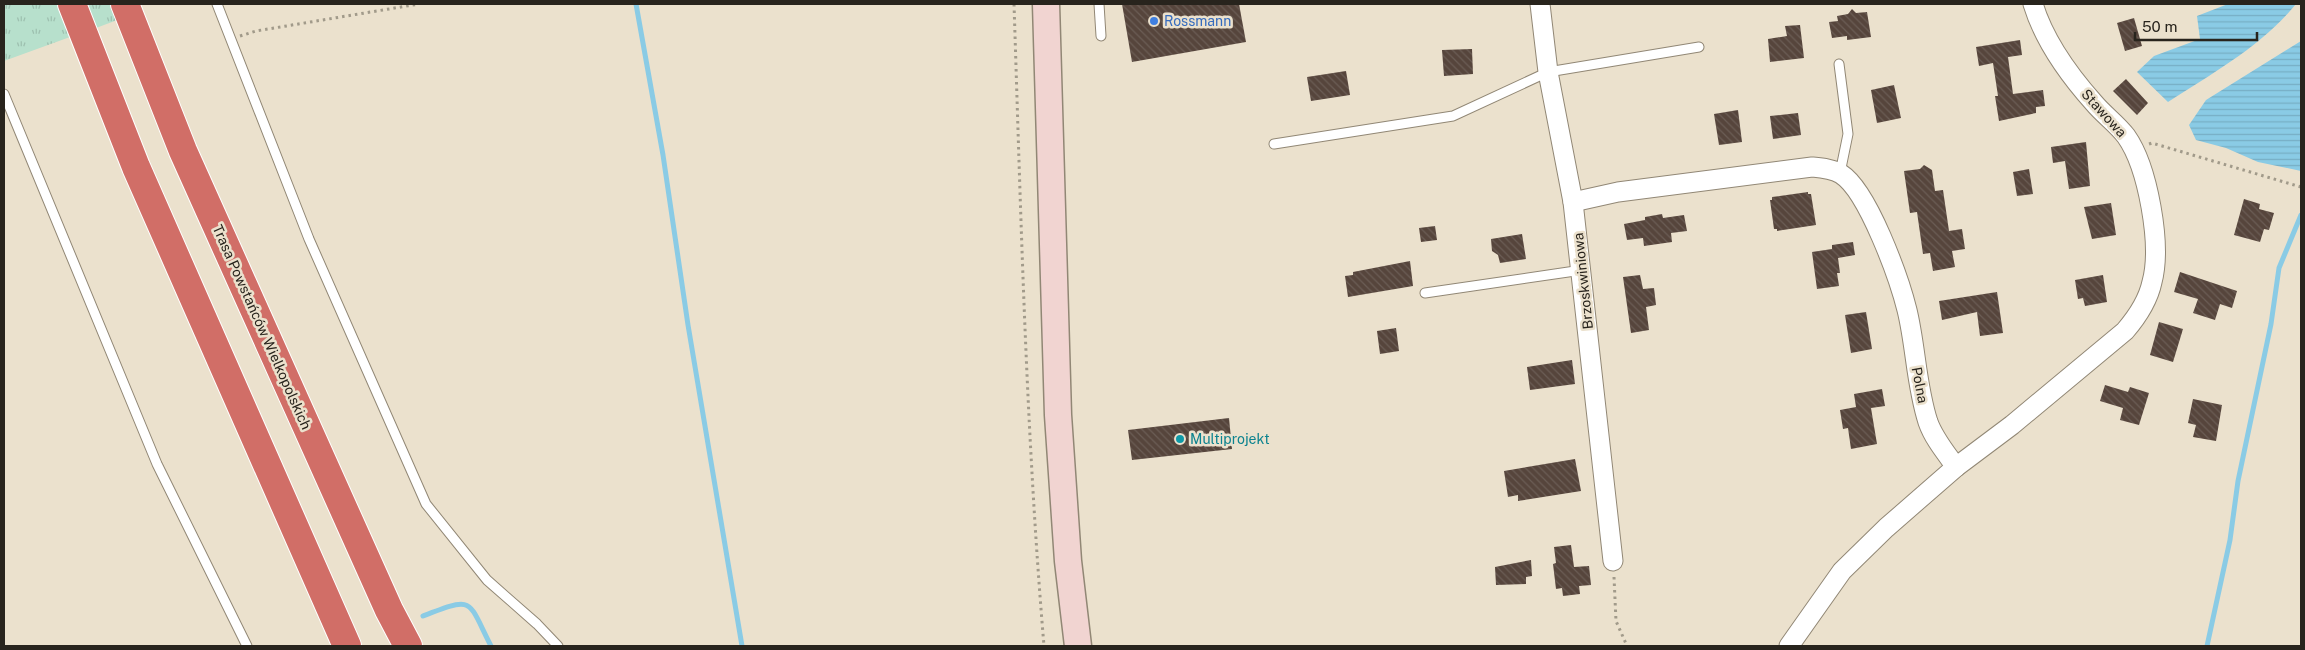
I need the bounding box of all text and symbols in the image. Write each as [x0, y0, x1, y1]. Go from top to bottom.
scale bar [2135, 10, 2258, 42]
place label: Rossmann [1164, 13, 1231, 29]
marker: Rossmann [1148, 15, 1160, 27]
text: 50 m [2142, 18, 2177, 35]
street label: Stawowa [2078, 86, 2130, 140]
street label: Trasa Powstańców Wielkopolskich [209, 222, 315, 432]
street label: Brzoskwiniowa [1570, 232, 1596, 330]
street label: Polna [1909, 365, 1931, 405]
place label: Multiprojekt [1190, 431, 1270, 447]
marker: Multiprojekt [1174, 433, 1186, 445]

